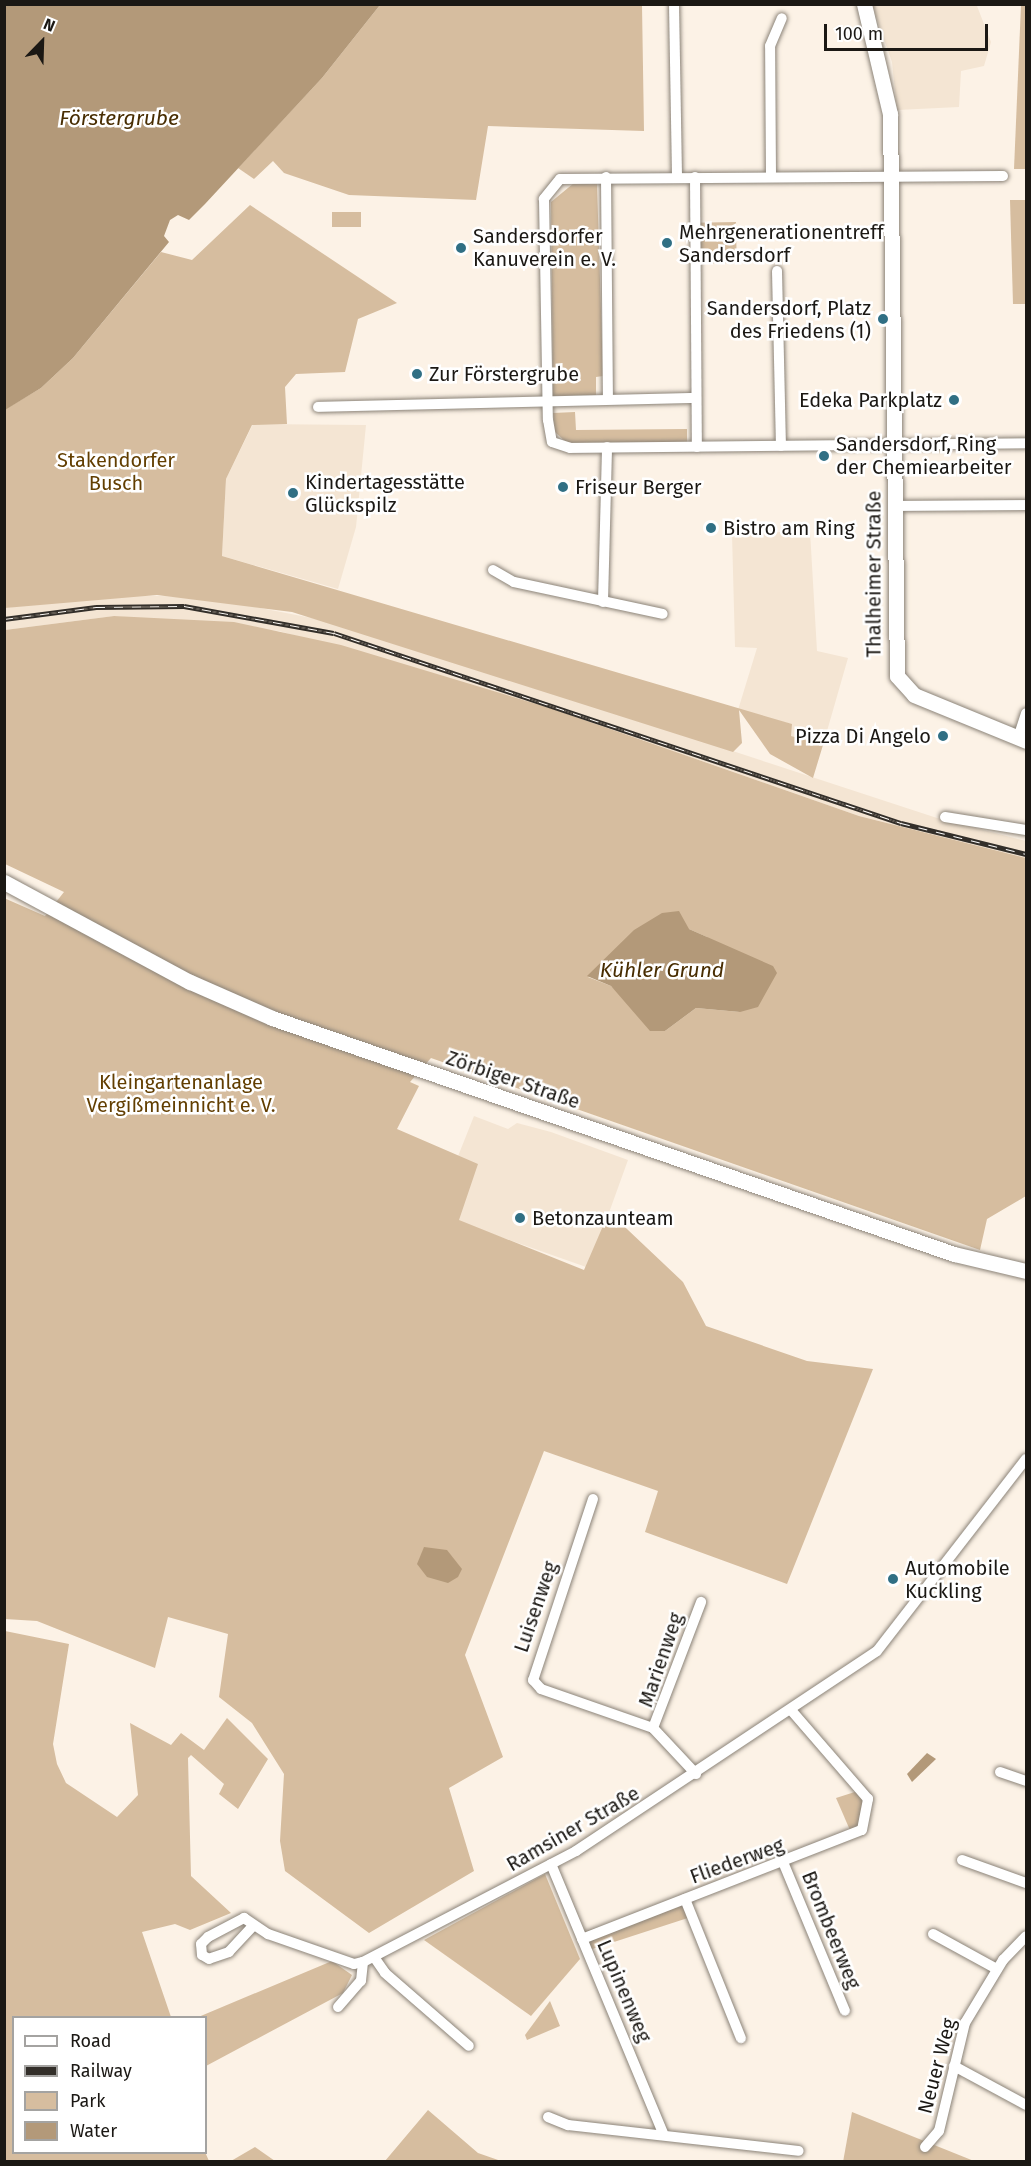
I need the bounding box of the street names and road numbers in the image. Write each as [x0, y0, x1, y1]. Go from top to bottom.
street label: Thalheimer Straße [862, 491, 886, 657]
street label: Zörbiger Straße [443, 1046, 583, 1114]
street label: Luisenweg [509, 1558, 563, 1656]
street label: Marienweg [634, 1610, 688, 1710]
street label: Ramsiner Straße [502, 1781, 644, 1877]
street label: Fliederweg [687, 1833, 787, 1889]
street label: Brombeerweg [796, 1867, 866, 1993]
street label: Lupinenweg [592, 1936, 656, 2046]
street label: Neuer Weg [913, 2016, 961, 2116]

